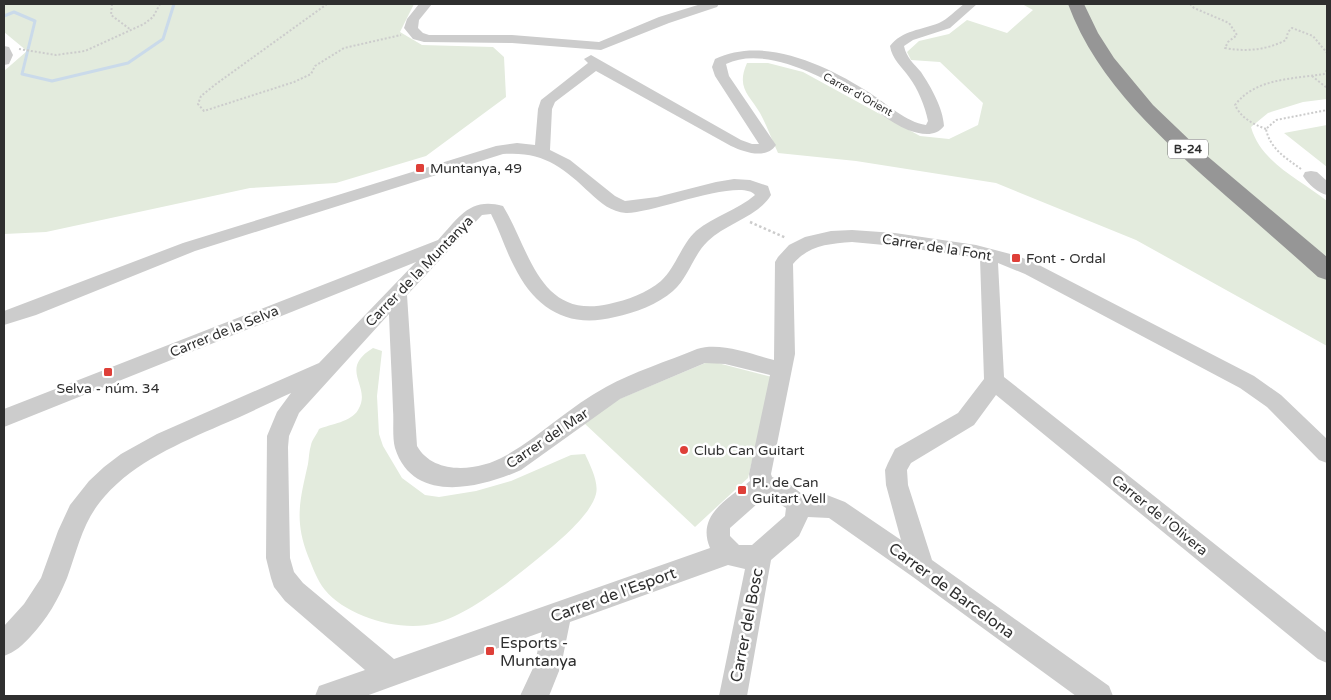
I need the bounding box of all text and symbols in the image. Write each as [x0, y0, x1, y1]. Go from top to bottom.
street label: Carrer d'Orient [821, 70, 895, 119]
road number: B-24 [1168, 140, 1208, 158]
place label: Muntanya, 49 [430, 160, 522, 177]
marker: Muntanya, 49 [414, 162, 426, 174]
street label: Carrer de la Muntanya [362, 212, 477, 330]
street label: Carrer de la Font [881, 230, 994, 265]
place label: Font - Ordal [1026, 250, 1106, 267]
marker: Font - Ordal [1010, 252, 1022, 264]
street label: Carrer de la Selva [167, 302, 281, 361]
marker: Selva - núm. 34 [102, 366, 114, 378]
place label: Selva - núm. 34 [57, 380, 160, 397]
street label: Carrer del Mar [503, 404, 592, 472]
place label: Club Can Guitart [694, 442, 805, 459]
marker: Club Can Guitart [678, 444, 690, 456]
street label: Carrer de l'Olivera [1108, 471, 1211, 559]
place label: Pl. de Can Guitart Vell [752, 474, 826, 507]
marker: Pl. de Can Guitart Vell [736, 484, 748, 496]
street label: Carrer de Barcelona [885, 538, 1018, 643]
street label: Carrer de l'Esport [548, 563, 679, 627]
street label: Carrer del Bosc [726, 566, 768, 684]
place label: Esports - Muntanya [500, 633, 577, 671]
marker: Esports - Muntanya [484, 645, 496, 657]

